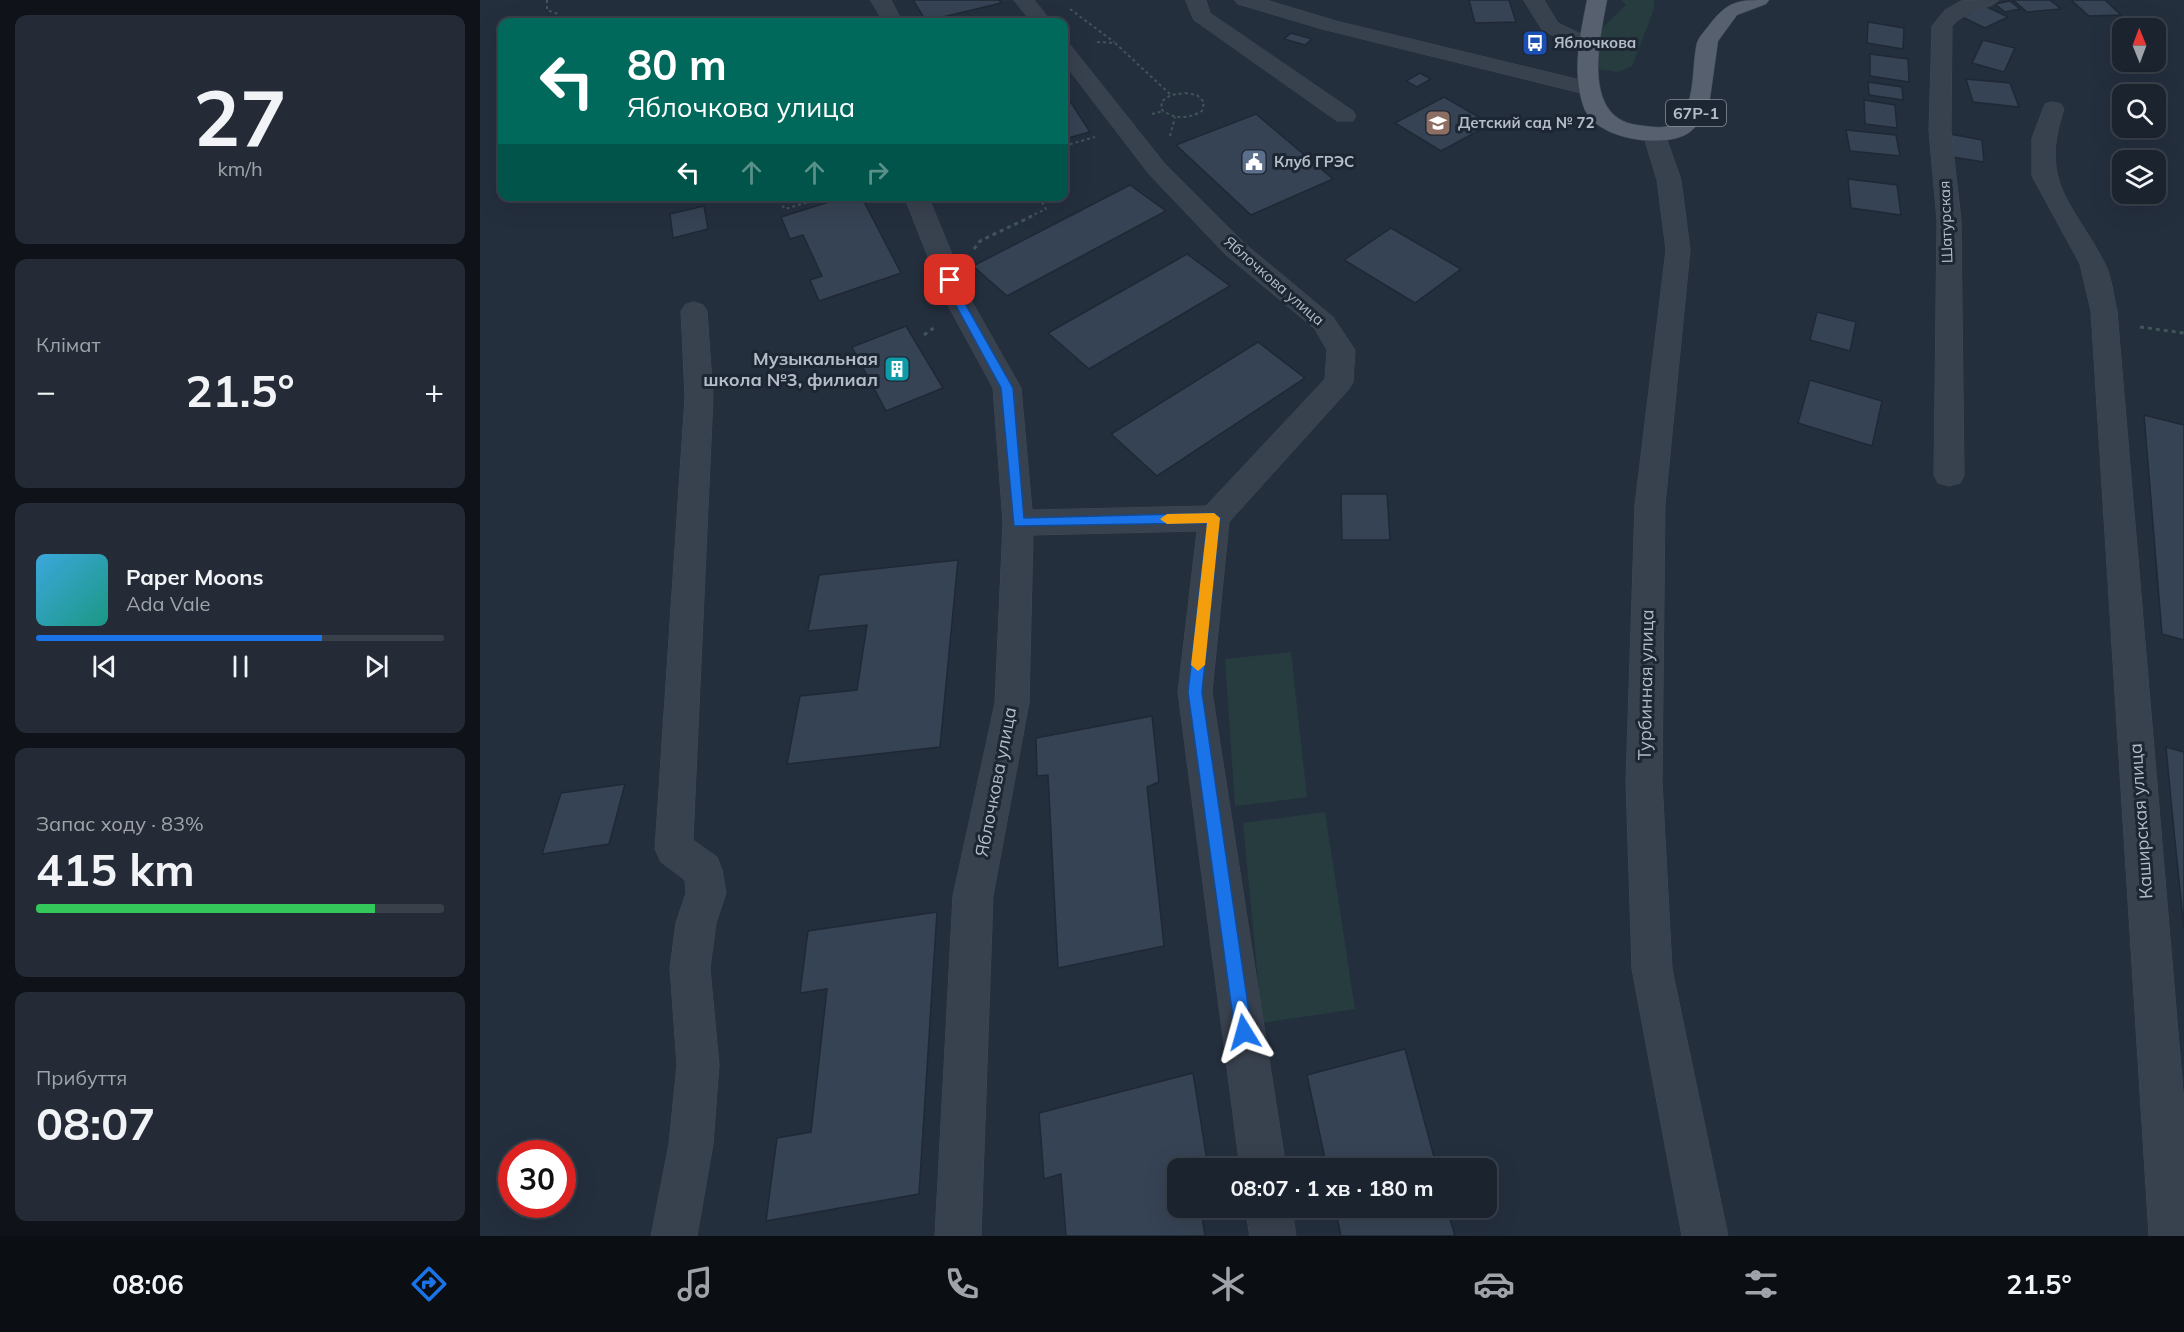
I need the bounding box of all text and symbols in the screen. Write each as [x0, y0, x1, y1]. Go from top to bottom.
north arrow [2112, 18, 2166, 72]
map controls [2112, 18, 2166, 204]
bus stop icon: Яблочкова [1520, 28, 1550, 58]
place label: Яблочкова [1554, 33, 1636, 52]
text: 80 m [627, 38, 727, 91]
icon: left [528, 42, 606, 120]
text: 27 [193, 68, 287, 166]
button: search [2112, 84, 2166, 138]
text: Яблочкова улица [627, 90, 855, 124]
road number: 67Р-1 [1666, 100, 1726, 126]
school or university icon: Детский сад № 72 [1423, 108, 1453, 138]
place label: Детский сад № 72 [1458, 113, 1595, 132]
public building icon: Клуб ГРЭС [1239, 147, 1269, 177]
button: layers [2112, 150, 2166, 204]
place label: Клуб ГРЭС [1274, 152, 1354, 171]
text: km/h [217, 156, 263, 181]
icon: left [672, 156, 705, 189]
icon: ahead [735, 156, 768, 189]
icon: ahead [798, 156, 831, 189]
icon: right [861, 156, 894, 189]
street label: Шатурская [1935, 180, 1956, 264]
street label: Яблочкова улица [1220, 232, 1328, 329]
pin [924, 254, 975, 305]
icon: arrive [933, 263, 966, 296]
text: Клімат [36, 332, 101, 357]
place label: Музыкальная школа №3, филиал [703, 347, 878, 391]
building icon: Музыкальная школа №3, филиал [882, 354, 912, 384]
text: 21.5° [185, 362, 295, 418]
text: − [36, 370, 56, 411]
text: + [424, 370, 444, 411]
text: Paper Moons [126, 563, 264, 591]
text: Ada Vale [126, 591, 210, 616]
street label: Турбинная улица [1633, 609, 1658, 761]
icon: previous [88, 650, 121, 683]
icon: pause [224, 650, 257, 683]
icon: next [360, 650, 393, 683]
street label: Яблочкова улица [970, 705, 1021, 859]
street label: Каширская улица [2124, 742, 2157, 900]
text: Запас ходу · 83% [36, 811, 204, 836]
text: 415 km [36, 841, 195, 897]
position arrow [1212, 1000, 1276, 1064]
text: Прибуття [36, 1065, 127, 1090]
text: 08:07 [36, 1095, 155, 1151]
speed limit sign: 30 [498, 1140, 576, 1218]
text: 08:07 · 1 хв · 180 m [1230, 1174, 1434, 1202]
icon: directions [408, 1263, 450, 1305]
icon: music [674, 1263, 716, 1305]
icon: phone [941, 1263, 983, 1305]
icon: climate [1207, 1263, 1249, 1305]
icon: car [1473, 1263, 1515, 1305]
icon: filters [1740, 1263, 1782, 1305]
text: 08:06 [112, 1267, 184, 1301]
text: 21.5° [2006, 1267, 2072, 1301]

